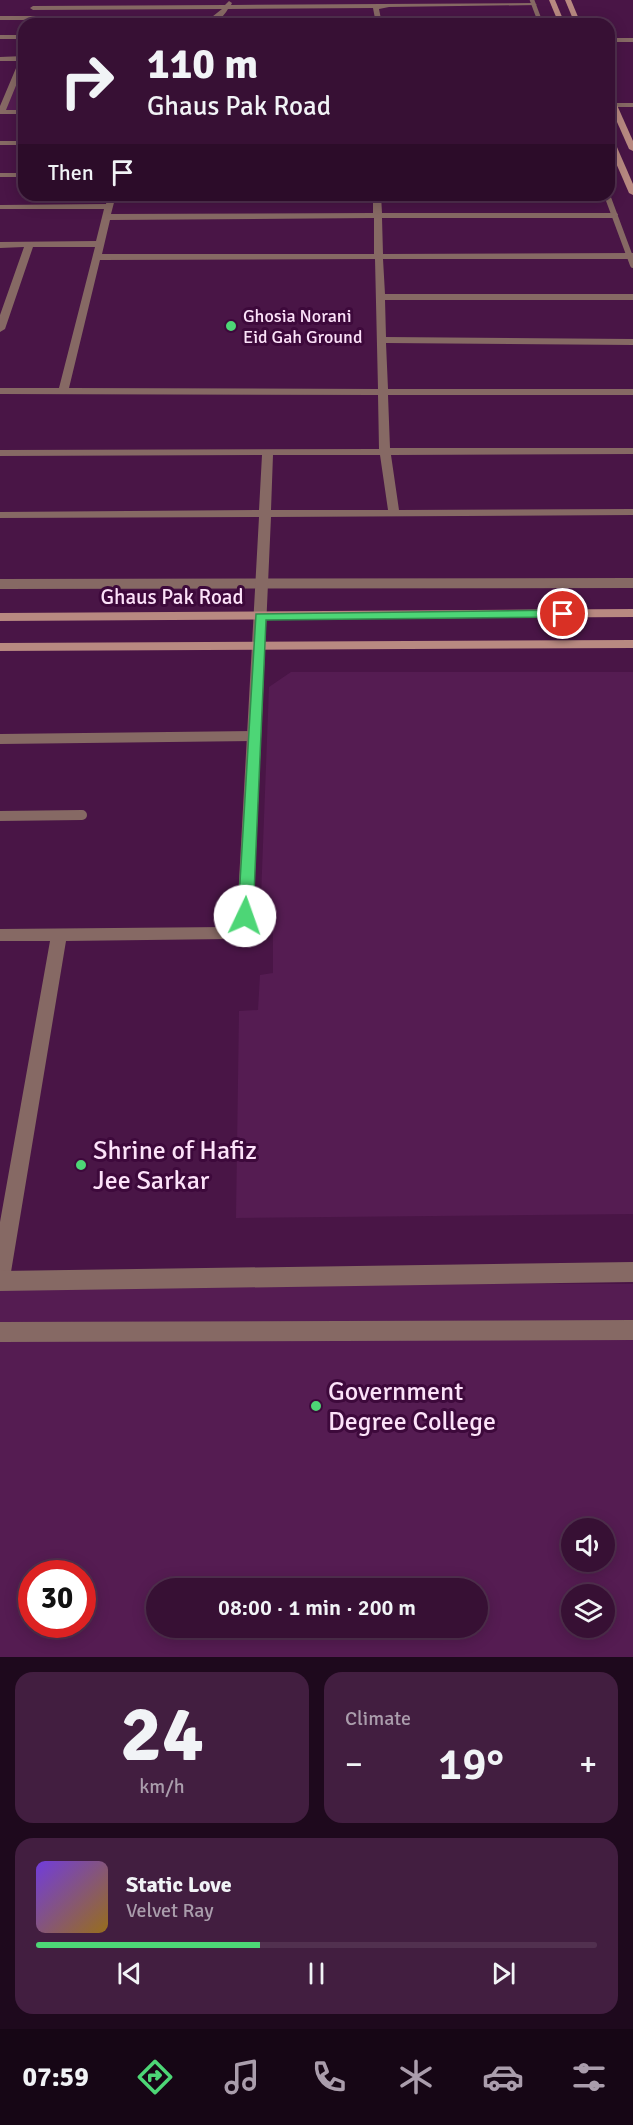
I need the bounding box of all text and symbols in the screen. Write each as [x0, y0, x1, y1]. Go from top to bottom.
text: 110 m [147, 39, 258, 90]
icon: right [48, 42, 126, 120]
text: Ghaus Pak Road [147, 90, 331, 123]
icon: arrive [106, 156, 139, 189]
text: Then [48, 159, 94, 186]
place label: Ghosia Norani Eid Gah Ground [243, 305, 362, 348]
marker: Ghosia Norani Eid Gah Ground [224, 319, 238, 333]
street label: Ghaus Pak Road [100, 584, 244, 610]
pin [537, 588, 588, 639]
icon: arrive [546, 597, 579, 630]
position arrow [213, 884, 277, 948]
place label: Shrine of Hafiz Jee Sarkar [93, 1135, 257, 1197]
marker: Shrine of Hafiz Jee Sarkar [74, 1158, 88, 1172]
place label: Government Degree College [328, 1376, 496, 1438]
marker: Government Degree College [309, 1399, 323, 1413]
map controls [561, 1518, 615, 1638]
button: sound [561, 1518, 615, 1572]
speed limit sign: 30 [18, 1560, 96, 1638]
button: layers [561, 1584, 615, 1638]
text: 08:00 · 1 min · 200 m [218, 1594, 416, 1621]
text: 24 [120, 1687, 204, 1783]
text: Climate [345, 1706, 411, 1731]
text: 19° [438, 1737, 504, 1792]
text: − [345, 1744, 363, 1785]
text: + [579, 1744, 597, 1785]
text: km/h [139, 1774, 185, 1799]
text: Static Love [126, 1871, 232, 1898]
text: Velvet Ray [126, 1898, 214, 1923]
icon: previous [113, 1957, 146, 1990]
icon: pause [300, 1957, 333, 1990]
icon: next [487, 1957, 520, 1990]
icon: directions [134, 2056, 176, 2098]
icon: music [221, 2056, 263, 2098]
icon: phone [308, 2056, 350, 2098]
icon: climate [395, 2056, 437, 2098]
icon: car [482, 2056, 524, 2098]
icon: filters [568, 2056, 610, 2098]
text: 07:59 [22, 2061, 89, 2094]

